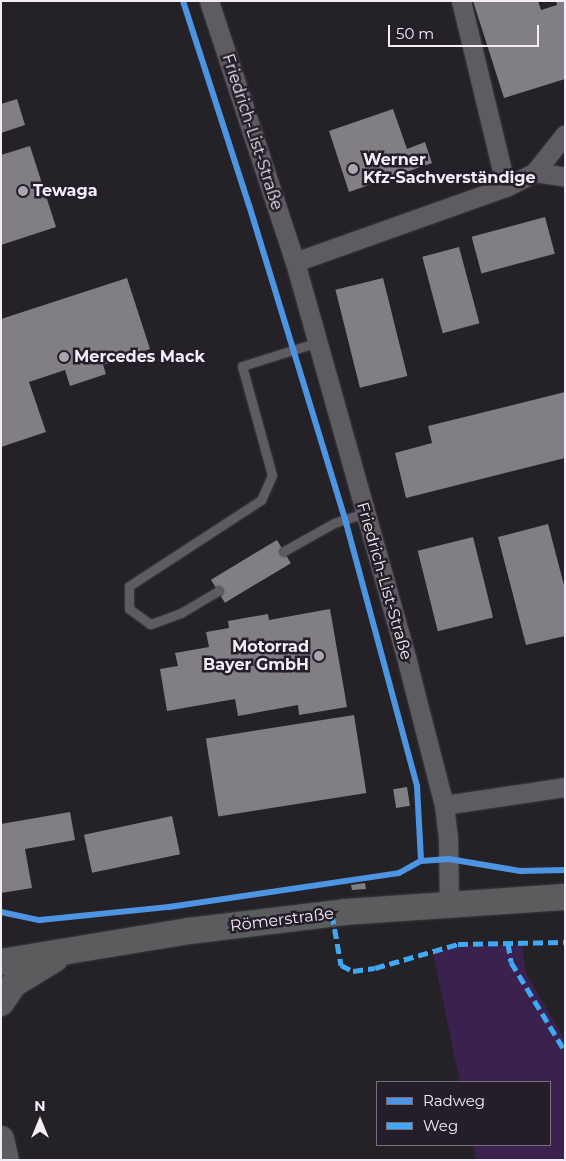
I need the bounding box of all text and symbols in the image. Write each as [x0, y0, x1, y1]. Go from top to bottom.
scale bar [391, 15, 542, 47]
text: 50 m [396, 24, 434, 43]
street label: Friedrich-List-Straße [218, 51, 286, 213]
place label: Werner Kfz-Sachverständige [363, 150, 536, 188]
marker: Werner Kfz-Sachverständige [347, 163, 359, 175]
place label: Tewaga [33, 181, 98, 201]
marker: Tewaga [17, 185, 29, 197]
place label: Mercedes Mack [74, 347, 205, 367]
marker: Mercedes Mack [58, 351, 70, 363]
street label: Friedrich-List-Straße [352, 500, 416, 662]
place label: Motorrad Bayer GmbH [203, 637, 309, 675]
marker: Motorrad Bayer GmbH [313, 650, 325, 662]
street label: Römerstraße [229, 904, 335, 936]
legend [376, 1081, 551, 1146]
text: Radweg [423, 1091, 485, 1110]
north arrow [15, 1096, 65, 1146]
text: N [34, 1097, 46, 1115]
text: Weg [423, 1116, 458, 1135]

